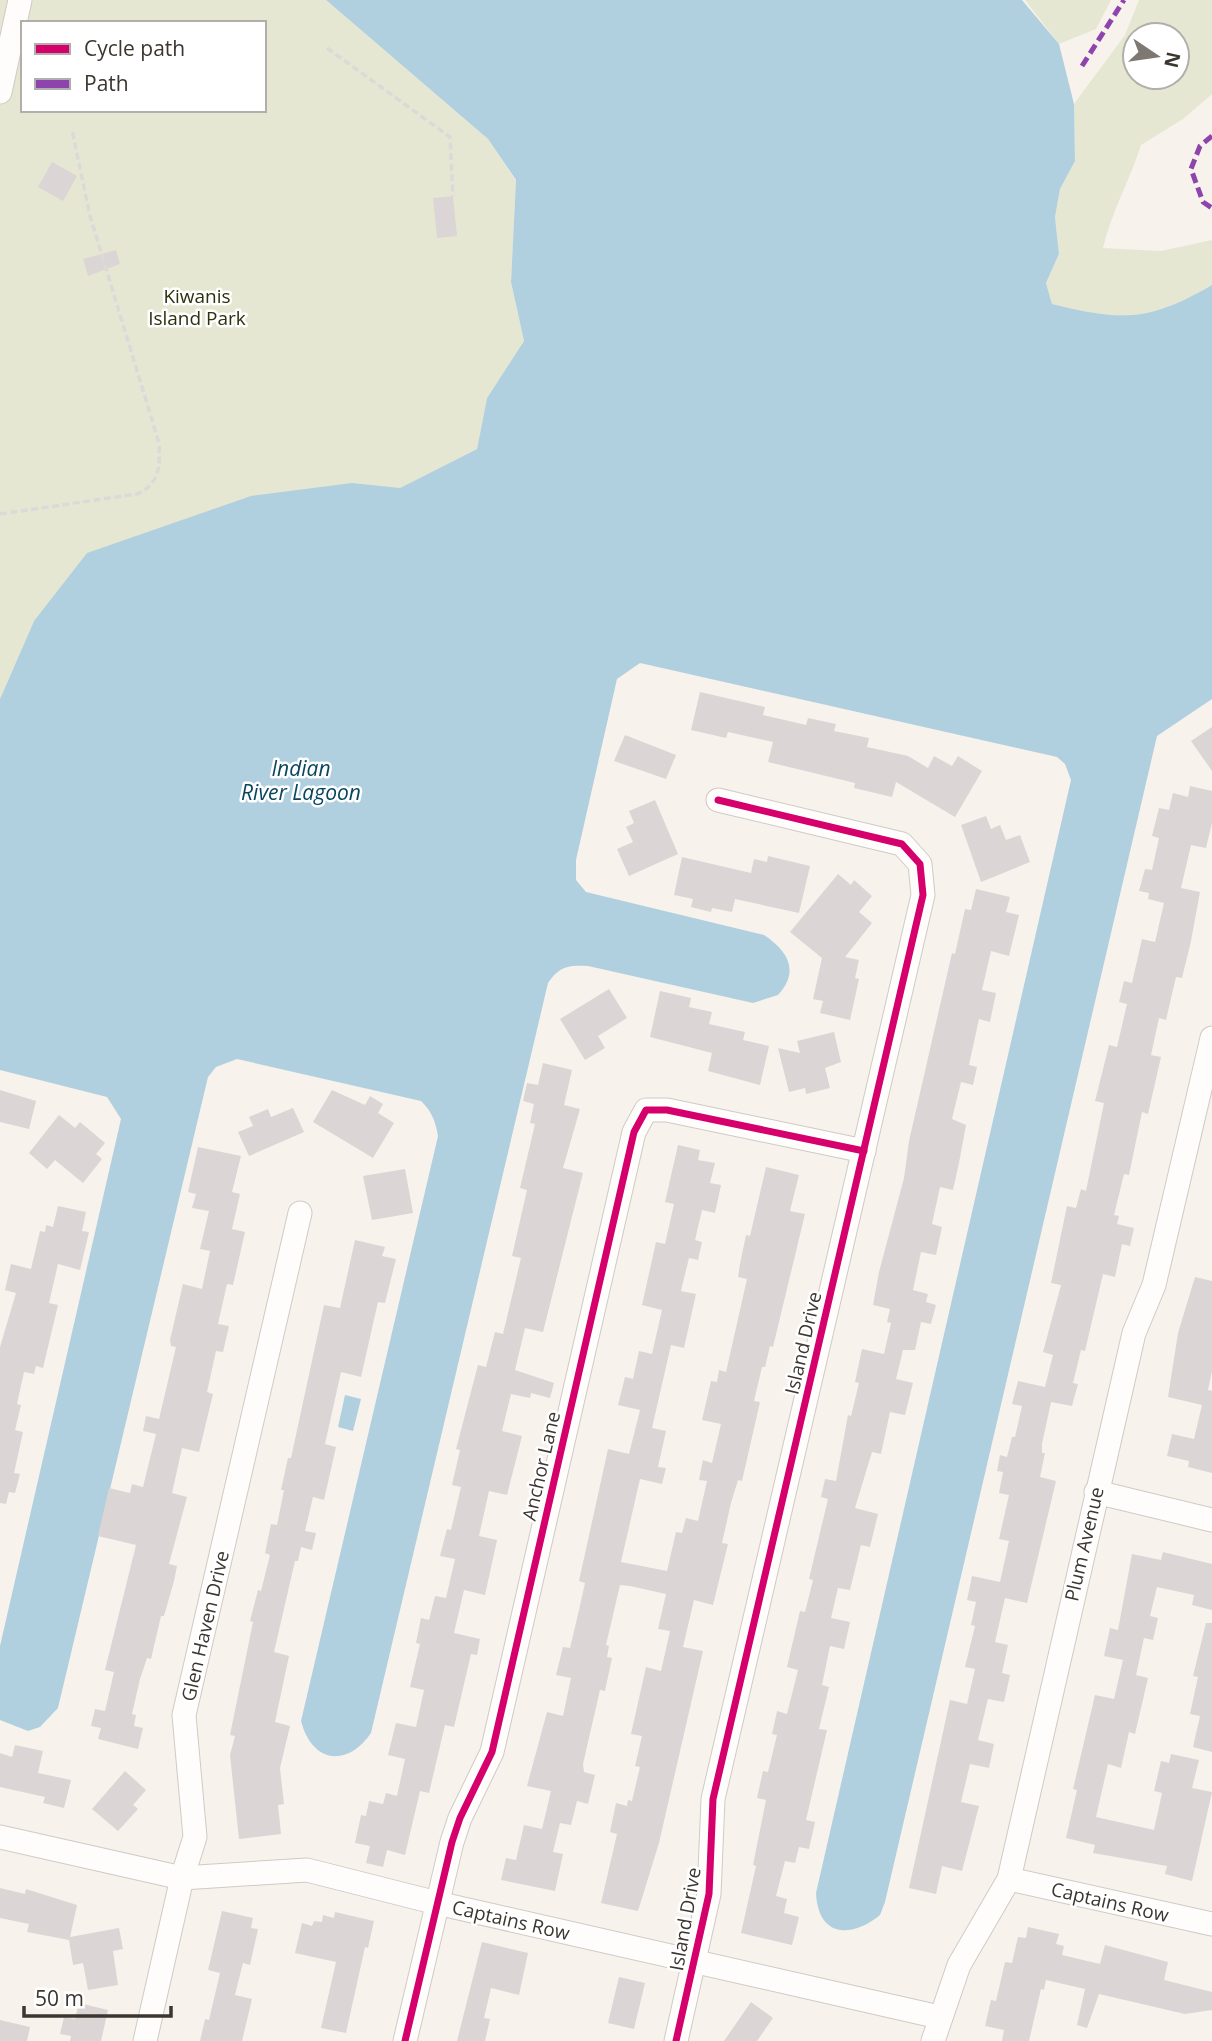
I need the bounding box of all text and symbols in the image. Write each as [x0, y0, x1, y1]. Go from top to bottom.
legend [21, 21, 266, 112]
north arrow [1121, 21, 1191, 91]
text: Cycle path [84, 34, 185, 62]
text: N [1158, 49, 1187, 70]
text: Path [84, 69, 129, 97]
park label: Kiwanis Island Park [148, 283, 246, 331]
water label: Indian River Lagoon [241, 754, 361, 806]
street label: Island Drive [779, 1289, 827, 1397]
street label: Anchor Lane [516, 1409, 566, 1523]
street label: Plum Avenue [1058, 1484, 1110, 1604]
street label: Glen Haven Drive [175, 1548, 235, 1704]
street label: Island Drive [663, 1865, 707, 1973]
street label: Captains Row [1049, 1876, 1172, 1928]
street label: Captains Row [450, 1894, 573, 1946]
scale bar [24, 1974, 172, 2018]
text: 50 m [35, 1984, 84, 2012]

